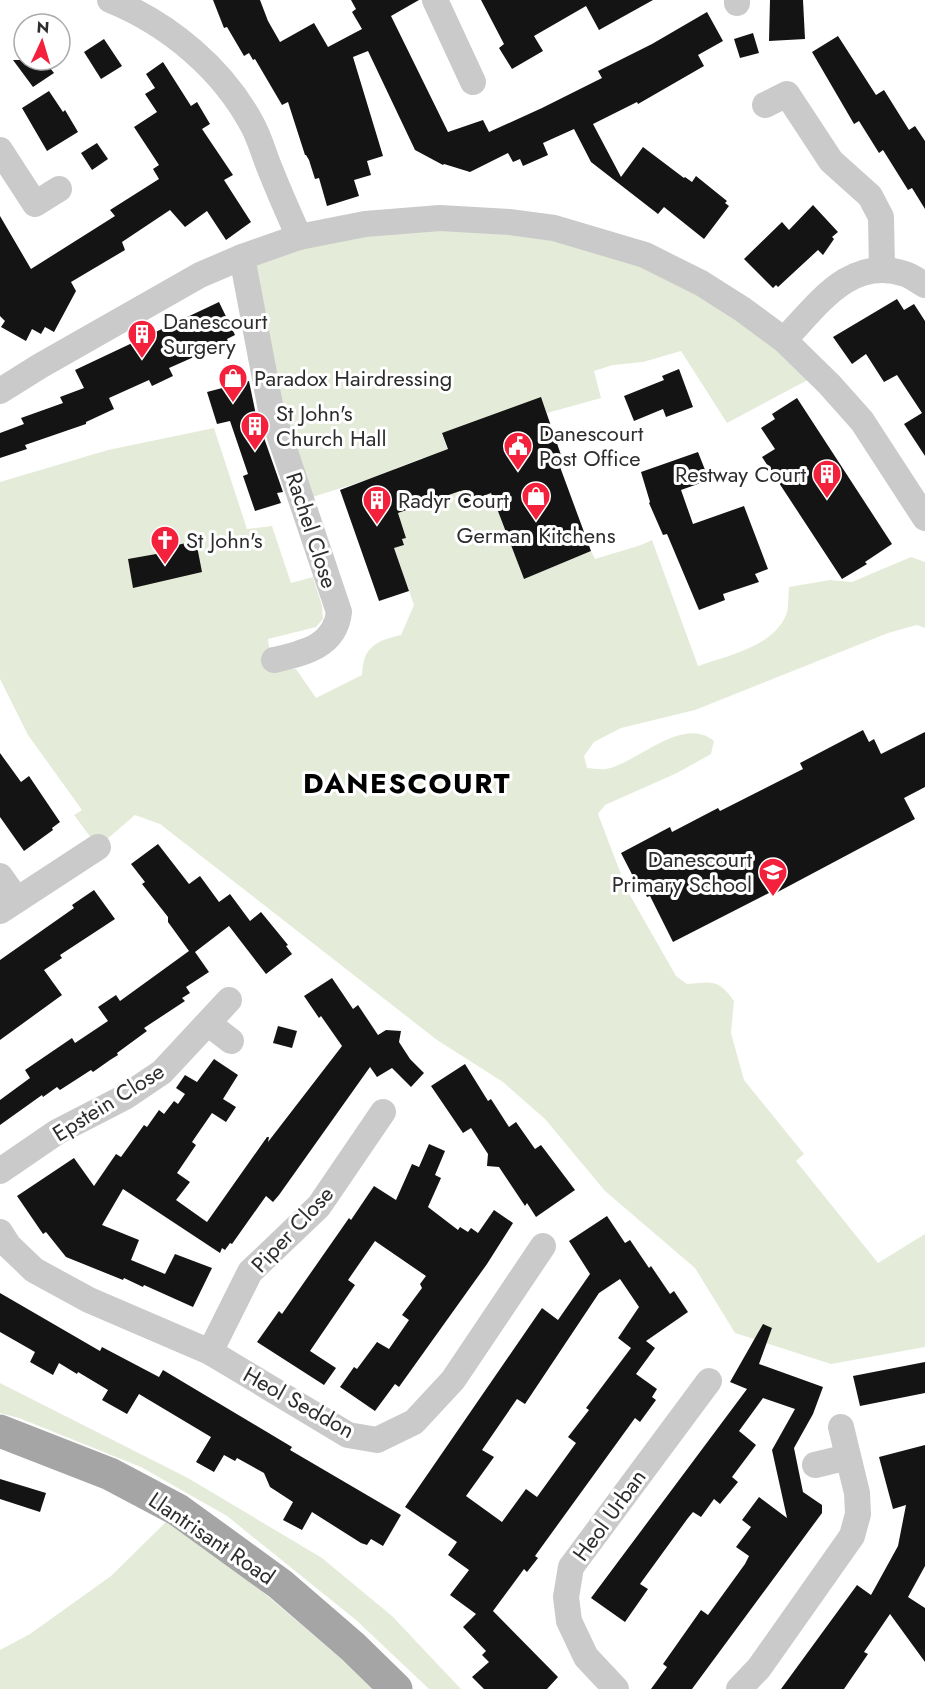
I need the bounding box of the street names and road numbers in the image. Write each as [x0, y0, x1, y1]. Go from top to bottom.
street label: Rachel Close [278, 468, 346, 592]
street label: Epstein Close [46, 1055, 170, 1149]
street label: Piper Close [243, 1179, 341, 1279]
street label: Heol Seddon [238, 1358, 360, 1446]
street label: Heol Urban [565, 1462, 653, 1568]
street label: Llantrisant Road [143, 1484, 281, 1592]

